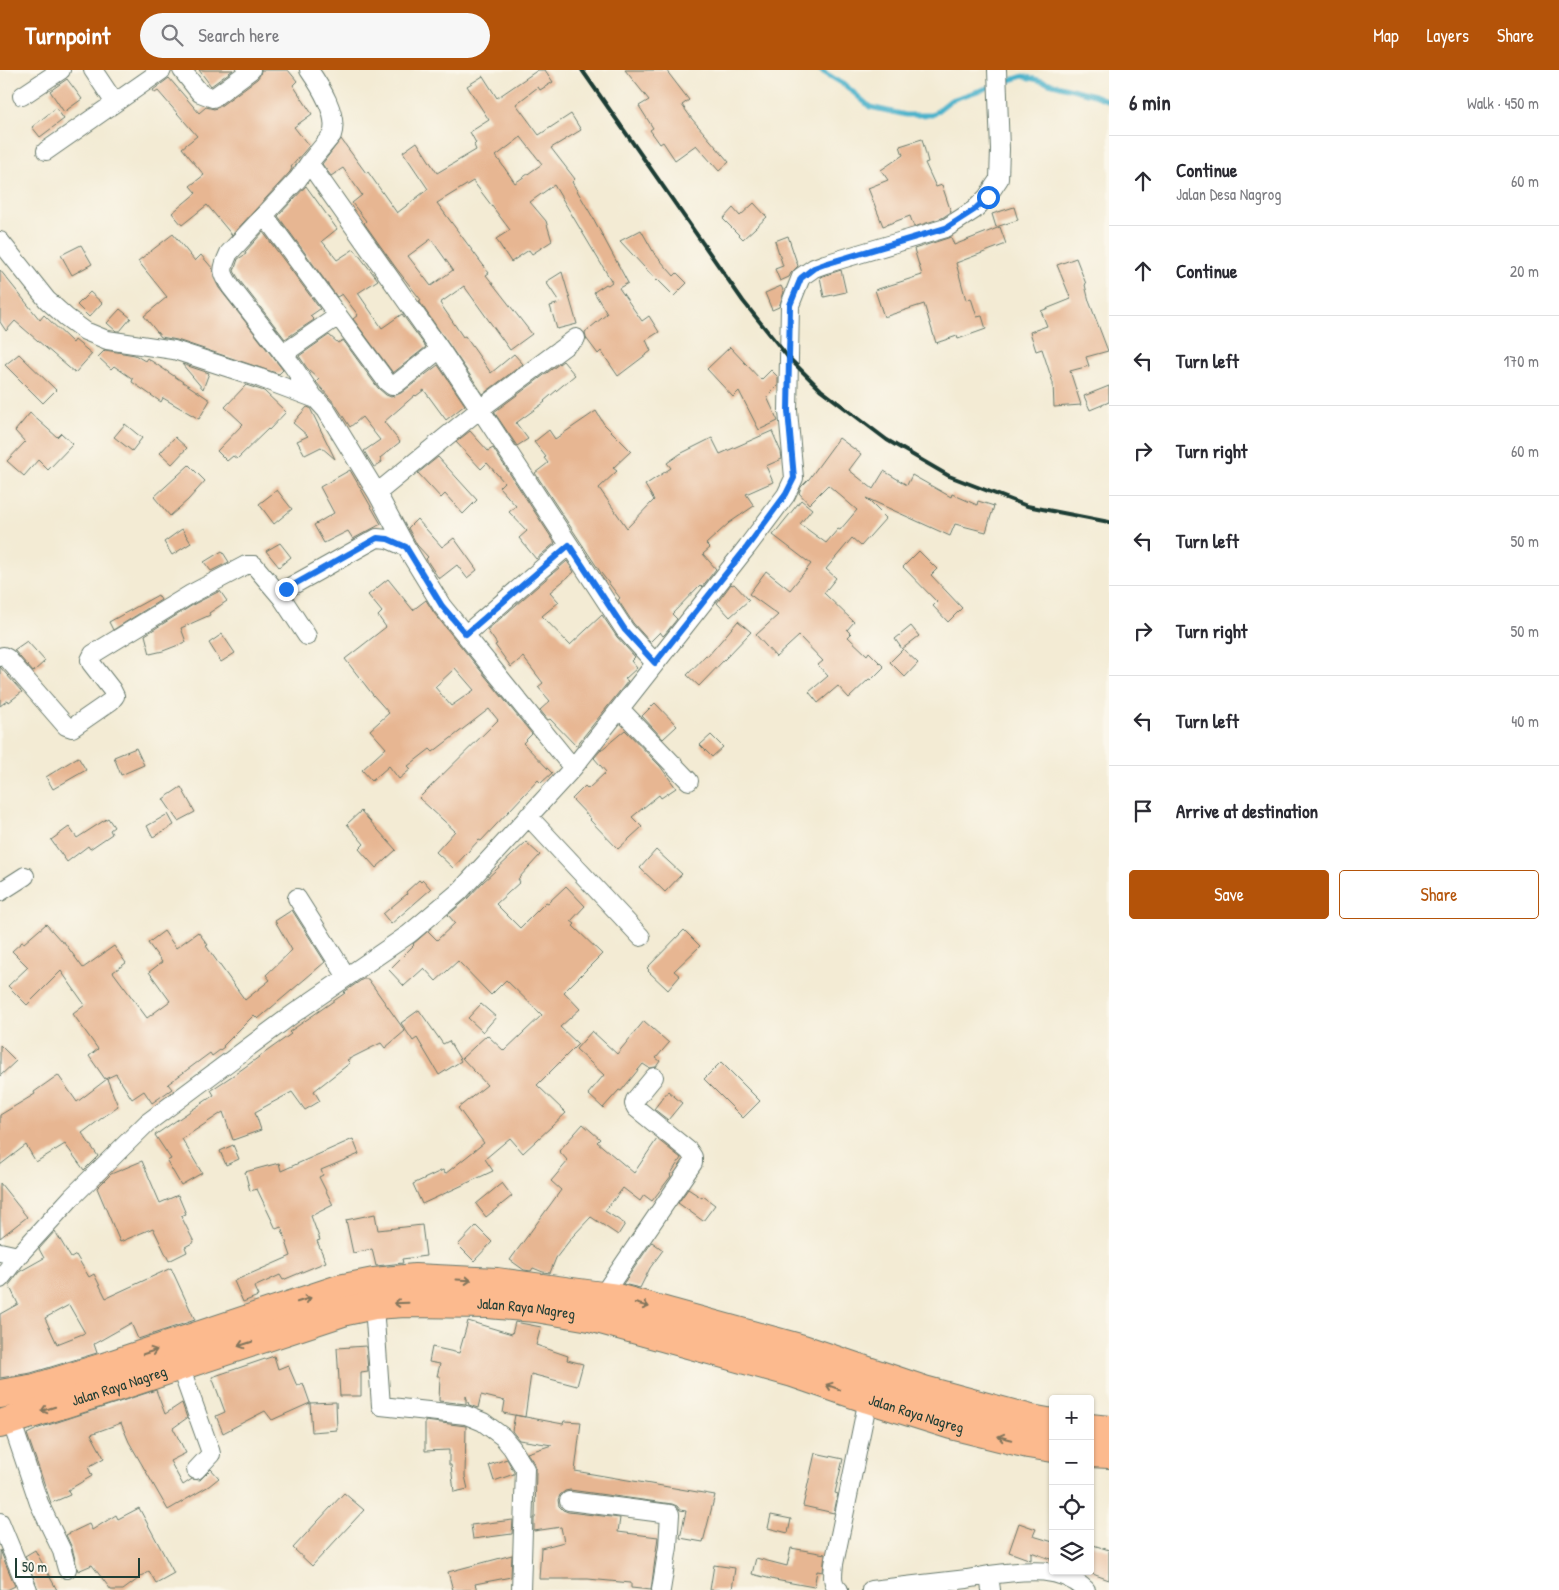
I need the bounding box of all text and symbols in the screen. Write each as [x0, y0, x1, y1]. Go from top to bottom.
search box [140, 13, 490, 58]
text: Turnpoint [25, 19, 110, 51]
icon: search [158, 21, 186, 49]
text: Search here [198, 22, 280, 48]
text: Map [1373, 23, 1399, 48]
text: Layers [1427, 23, 1469, 48]
text: Share [1497, 23, 1534, 48]
text: 6 min [1129, 88, 1171, 117]
text: Walk · 450 m [1467, 92, 1539, 114]
text: Continue [1176, 157, 1237, 183]
icon: ahead [1129, 167, 1157, 195]
text: 60 m [1511, 170, 1539, 192]
text: Jalan Desa Nagrog [1176, 183, 1281, 205]
route start [977, 186, 1000, 209]
icon: ahead [1129, 257, 1157, 285]
text: Continue [1176, 258, 1237, 284]
text: 20 m [1510, 260, 1539, 282]
icon: left [1129, 347, 1157, 375]
text: Turn left [1176, 348, 1239, 374]
text: 170 m [1504, 350, 1539, 372]
icon: right [1129, 437, 1157, 465]
text: Turn right [1176, 438, 1247, 464]
text: 60 m [1511, 440, 1539, 462]
icon: left [1129, 527, 1157, 555]
text: Turn left [1176, 528, 1239, 554]
text: 50 m [1511, 530, 1539, 552]
route end [275, 578, 298, 601]
icon: right [1129, 617, 1157, 645]
text: Turn right [1176, 618, 1247, 644]
text: 50 m [1511, 620, 1539, 642]
icon: left [1129, 707, 1157, 735]
text: Turn left [1176, 708, 1239, 734]
text: 40 m [1511, 710, 1539, 732]
icon: arrive [1129, 797, 1157, 825]
text: Arrive at destination [1176, 798, 1318, 824]
button: Save [1129, 870, 1329, 919]
button: Share [1339, 870, 1539, 919]
one-way arrow [456, 1276, 472, 1285]
street label: Jalan Raya Nagreg [477, 1293, 577, 1324]
one-way arrow [296, 1295, 312, 1304]
one-way arrow [393, 1299, 409, 1308]
one-way arrow [634, 1300, 650, 1310]
one-way arrow [237, 1340, 253, 1350]
one-way arrow [142, 1346, 158, 1356]
street label: Jalan Raya Nagreg [69, 1360, 170, 1411]
one-way arrow [825, 1382, 841, 1391]
street label: Jalan Raya Nagreg [866, 1389, 967, 1438]
map controls [1049, 1395, 1094, 1575]
button: + [1049, 1395, 1094, 1440]
one-way arrow [40, 1404, 56, 1414]
one-way arrow [998, 1433, 1014, 1442]
button: − [1049, 1440, 1094, 1485]
button: locate [1049, 1485, 1094, 1530]
button: layers [1049, 1530, 1094, 1575]
scale bar [15, 1555, 140, 1578]
text: 50 m [22, 1557, 47, 1576]

